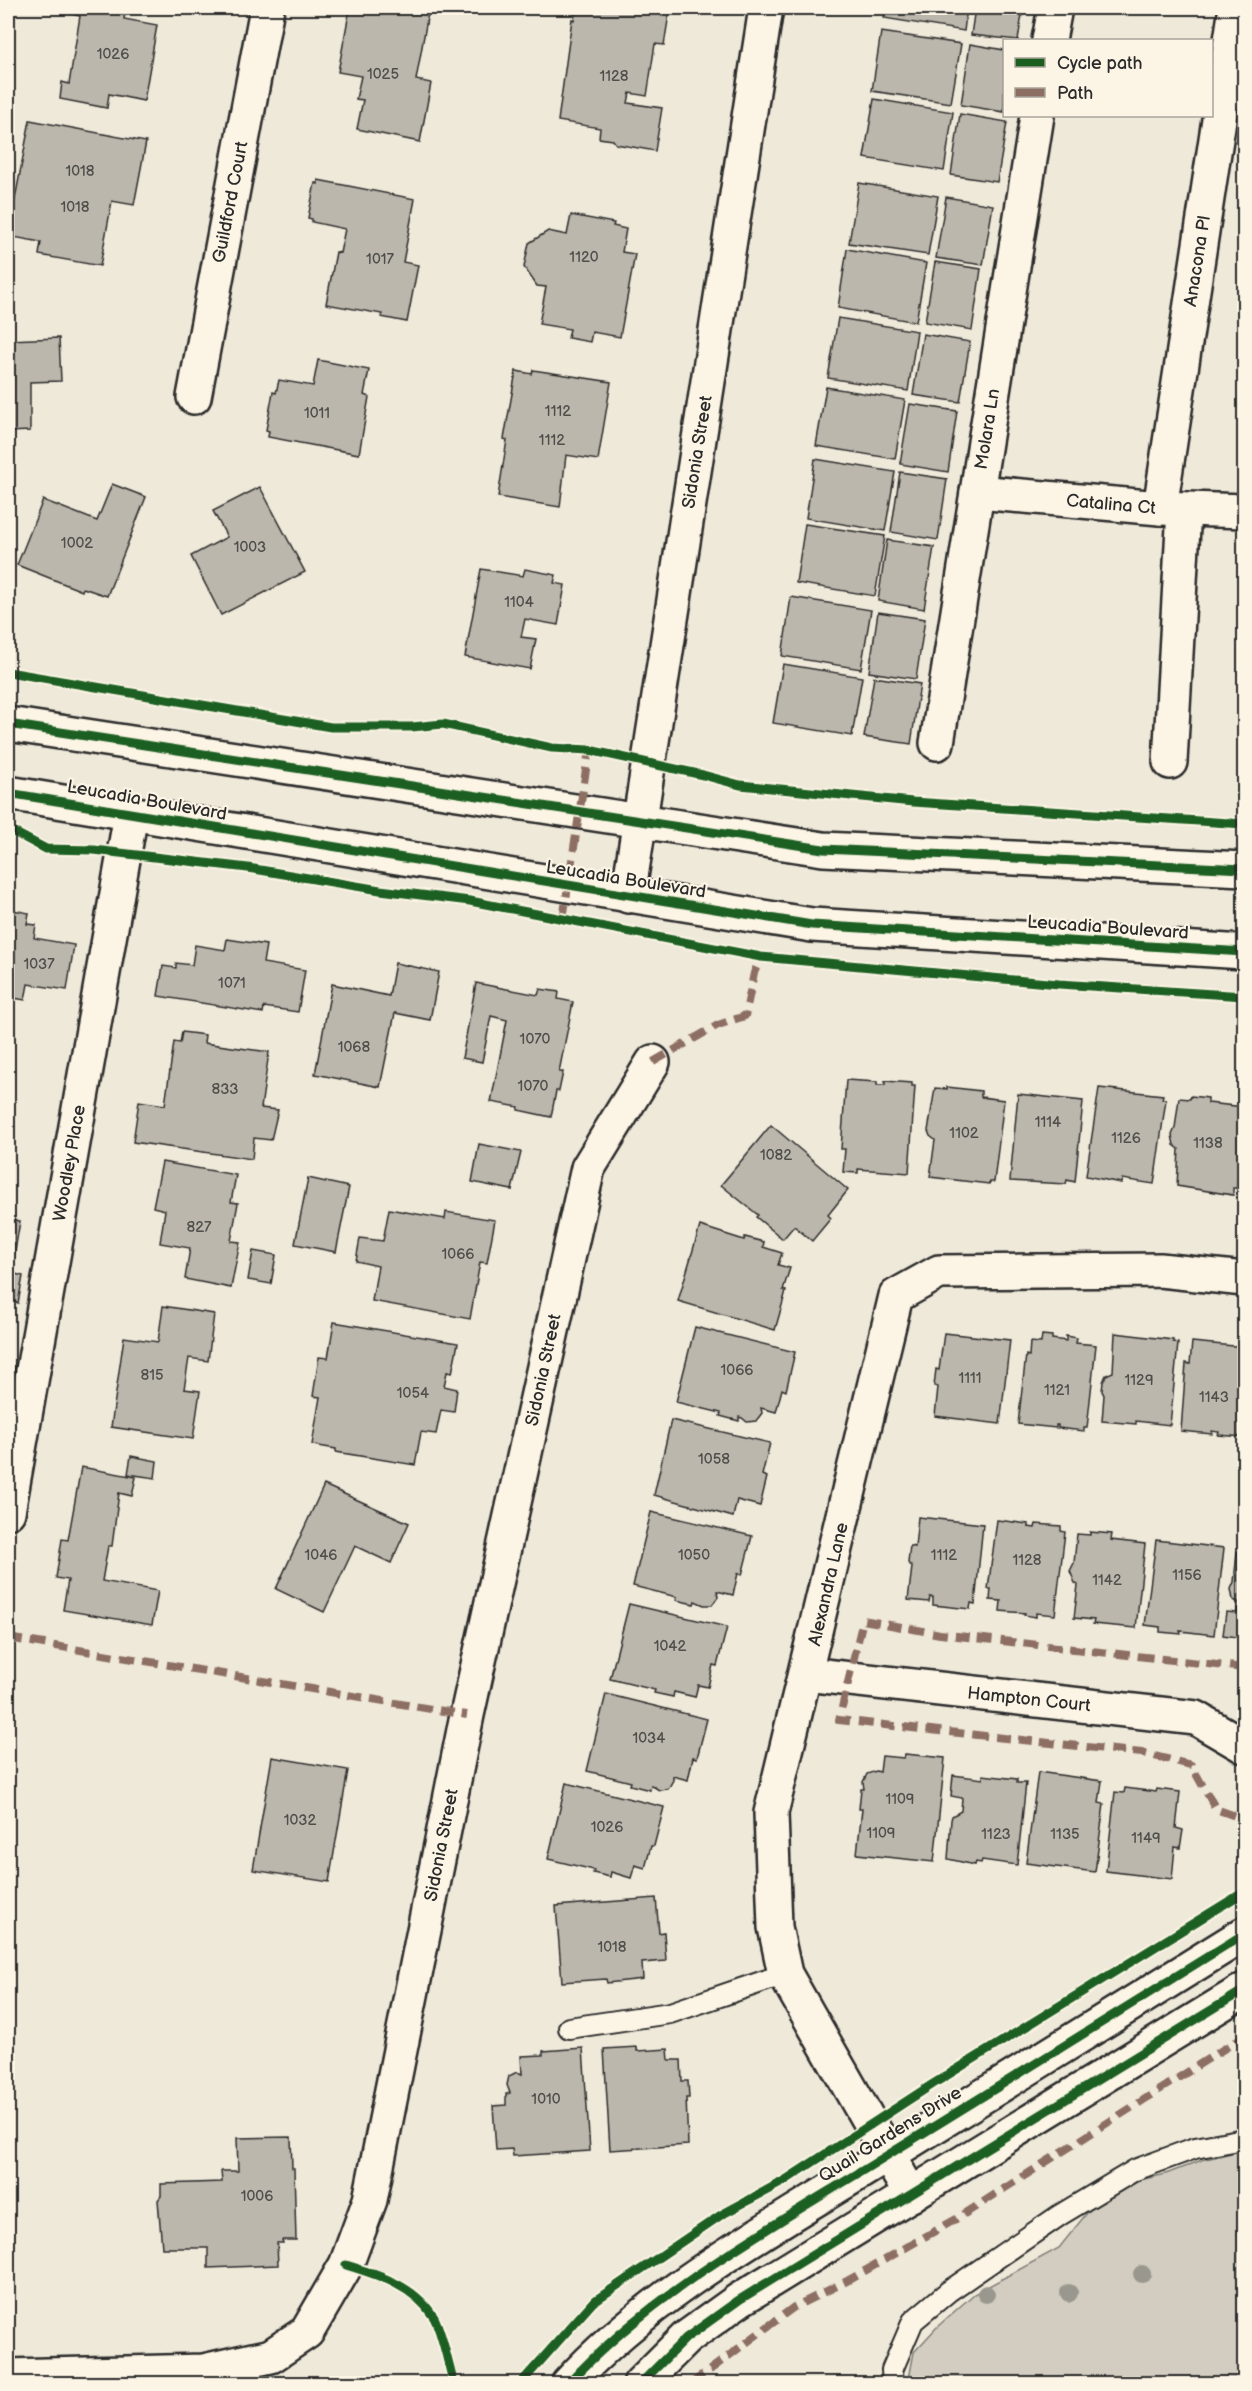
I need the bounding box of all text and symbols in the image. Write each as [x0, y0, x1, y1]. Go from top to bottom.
legend [1003, 39, 1213, 117]
house number: 1026 [97, 45, 129, 64]
text: Cycle path [1057, 53, 1143, 74]
house number: 1025 [367, 65, 399, 84]
house number: 1128 [599, 67, 629, 86]
text: Path [1057, 83, 1093, 104]
street label: Guildford Court [208, 139, 253, 265]
house number: 1018 [65, 162, 95, 181]
house number: 1018 [60, 198, 90, 217]
street label: Anacona Pl [1180, 214, 1215, 308]
house number: 1120 [569, 248, 599, 267]
house number: 1017 [366, 250, 395, 269]
street label: Molara Ln [971, 387, 1004, 471]
street label: Sidonia Street [678, 394, 717, 510]
house number: 1112 [545, 402, 571, 421]
house number: 1011 [304, 404, 330, 423]
house number: 1112 [539, 431, 565, 450]
street label: Catalina Ct [1065, 490, 1157, 519]
house number: 1002 [61, 534, 93, 553]
house number: 1003 [234, 538, 266, 557]
house number: 1104 [504, 593, 534, 612]
street label: Leucadia Boulevard [65, 776, 228, 825]
street label: Leucadia Boulevard [544, 856, 707, 903]
street label: Leucadia Boulevard [1027, 911, 1189, 944]
house number: 1037 [23, 955, 55, 974]
house number: 1071 [218, 974, 246, 993]
house number: 1070 [520, 1030, 551, 1049]
house number: 1068 [338, 1038, 371, 1057]
house number: 1070 [518, 1077, 549, 1096]
house number: 833 [211, 1080, 239, 1099]
street label: Woodley Place [49, 1103, 90, 1223]
house number: 1114 [1035, 1113, 1061, 1132]
house number: 1102 [949, 1124, 979, 1143]
house number: 1126 [1111, 1129, 1141, 1148]
house number: 1138 [1193, 1134, 1223, 1153]
house number: 1082 [760, 1146, 792, 1165]
house number: 827 [187, 1218, 212, 1237]
house number: 1066 [442, 1245, 474, 1264]
street label: Sidonia Street [521, 1312, 566, 1428]
house number: 1066 [721, 1361, 753, 1380]
house number: 815 [140, 1366, 164, 1385]
house number: 1111 [958, 1369, 982, 1388]
house number: 1129 [1124, 1371, 1154, 1390]
house number: 1121 [1044, 1381, 1070, 1400]
house number: 1054 [397, 1384, 429, 1403]
house number: 1143 [1199, 1388, 1229, 1407]
house number: 1058 [698, 1450, 730, 1469]
street label: Alexandra Lane [804, 1520, 853, 1648]
house number: 1046 [305, 1546, 337, 1565]
house number: 1050 [678, 1546, 710, 1565]
house number: 1112 [931, 1546, 957, 1565]
house number: 1128 [1012, 1551, 1042, 1570]
house number: 1156 [1172, 1566, 1202, 1585]
house number: 1142 [1092, 1571, 1122, 1590]
house number: 1042 [654, 1637, 686, 1656]
street label: Hampton Court [966, 1683, 1092, 1716]
house number: 1034 [632, 1729, 666, 1748]
street label: Sidonia Street [420, 1787, 463, 1903]
house number: 1109 [885, 1790, 915, 1809]
house number: 1032 [284, 1811, 316, 1830]
house number: 1026 [591, 1818, 623, 1837]
house number: 1109 [866, 1824, 896, 1843]
house number: 1123 [981, 1825, 1011, 1844]
house number: 1135 [1050, 1825, 1080, 1844]
house number: 1149 [1131, 1829, 1161, 1848]
house number: 1018 [597, 1938, 627, 1957]
street label: Quail Gardens Drive [815, 2082, 966, 2187]
house number: 1010 [531, 2090, 561, 2109]
house number: 1006 [241, 2187, 273, 2206]

